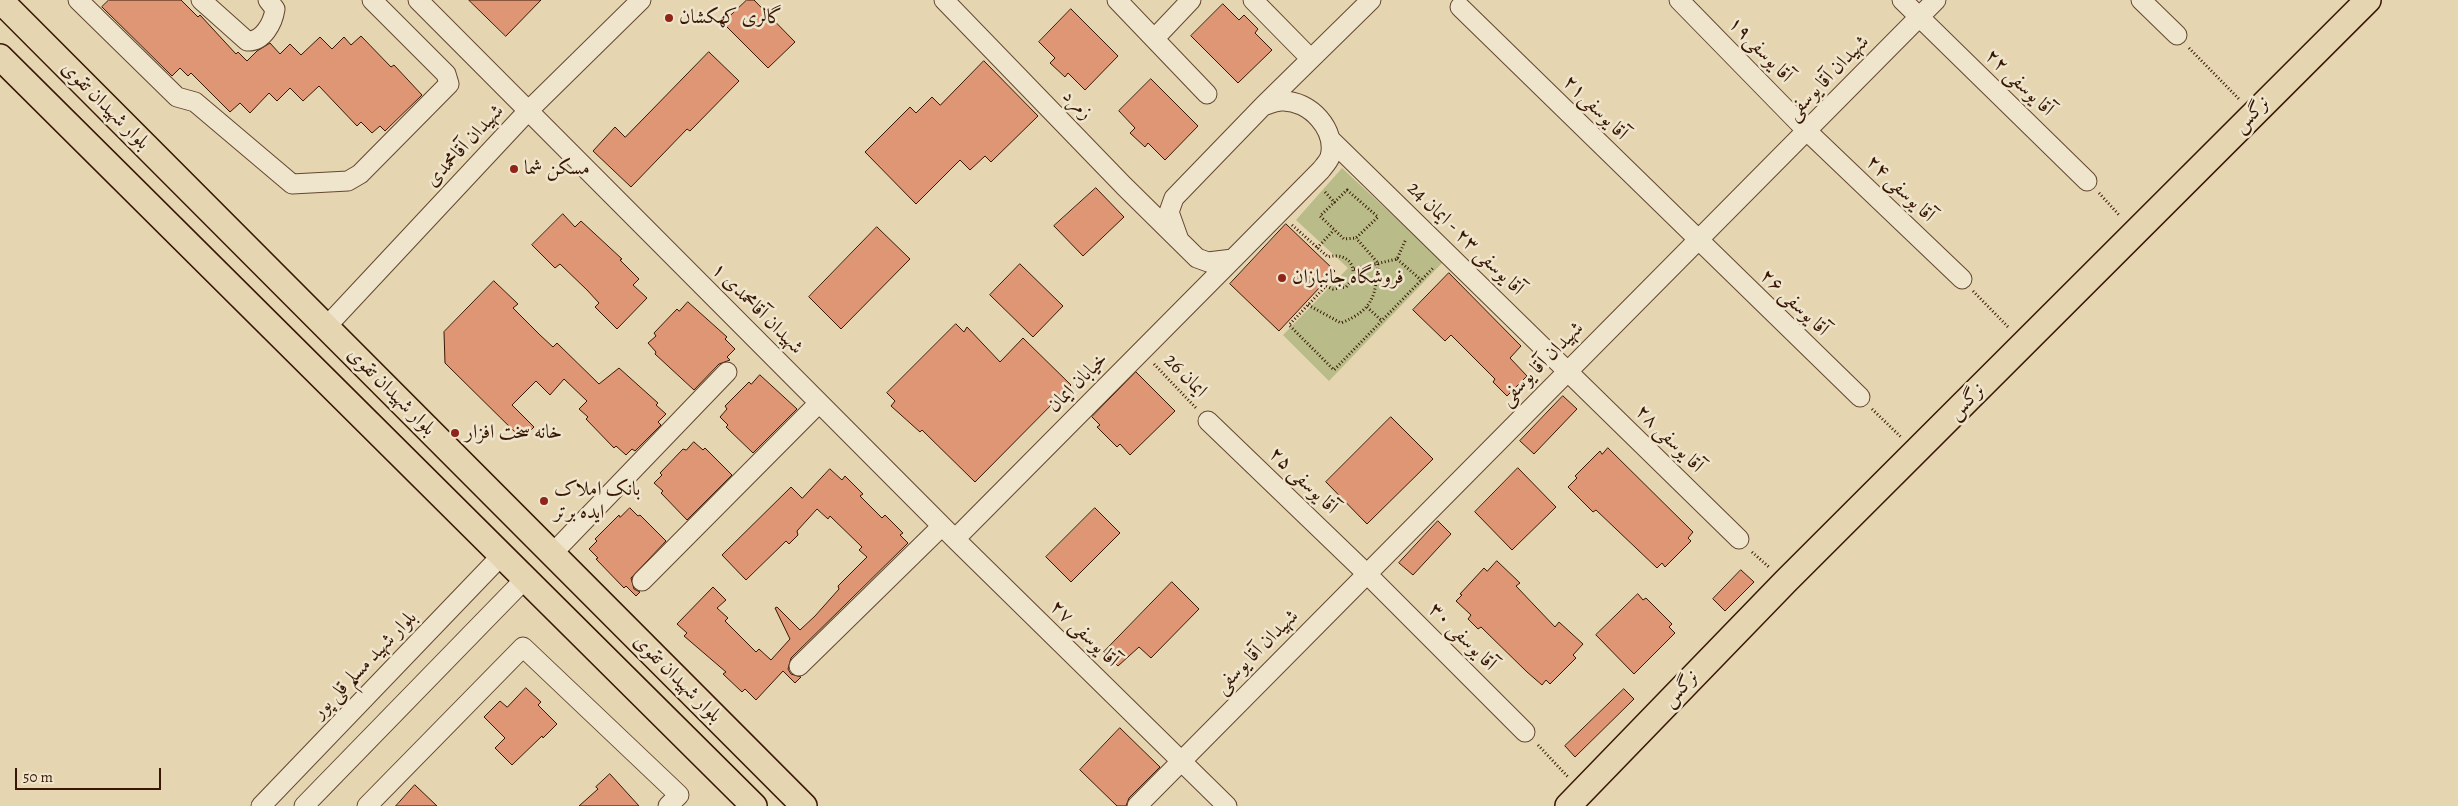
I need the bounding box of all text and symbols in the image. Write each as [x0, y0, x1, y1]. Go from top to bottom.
place label: گالری کهکشان [679, 6, 782, 30]
marker: گالری کهکشان [663, 12, 675, 24]
street label: آقا یوسفی۱۹ [1723, 12, 1797, 88]
street label: شهیدان آقا یوسفی [1782, 30, 1874, 126]
street label: آقا یوسفی ۲۲ [1980, 44, 2058, 122]
street label: بلوار شهیدان تقوی [56, 57, 154, 155]
street label: آقا یوسفی۲۱ [1557, 70, 1633, 146]
street label: زمرد [1057, 85, 1097, 125]
street label: نرگس [2228, 91, 2276, 139]
street label: شهیدان آقامحمدی [421, 100, 509, 192]
street label: آقا یوسفی ۲۴ [1861, 150, 1939, 228]
place label: مسکن شما [524, 157, 590, 181]
marker: مسکن شما [508, 163, 520, 175]
street label: آقا یوسفی ۲۳ - ایمان 24 [1401, 177, 1529, 301]
street label: شهیدان آقامحمدی ۱ [706, 258, 808, 360]
street label: آقا یوسفی ۲۶ [1755, 264, 1833, 342]
place label: فروشگاه جانبازان [1292, 266, 1404, 290]
marker: فروشگاه جانبازان [1276, 272, 1288, 284]
street label: شهیدان آقا یوسفی [1495, 317, 1589, 411]
street label: بلوار شهیدان تقوی [342, 343, 440, 441]
street label: خیابان ایمان [1043, 348, 1113, 418]
street label: ایمان 26 [1158, 349, 1212, 403]
street label: نرگس [1943, 378, 1991, 426]
street label: آقا یوسفی ۲۸ [1630, 400, 1708, 478]
place label: خانه سخت افزار [465, 421, 562, 445]
marker: خانه سخت افزار [449, 427, 461, 439]
street label: آقا یوسفی ۲۵ [1264, 442, 1342, 520]
place label: بانک املاک ایده برتر [554, 478, 640, 525]
marker: بانک املاک ایده برتر [538, 495, 550, 507]
street label: آقا یوسفی ۲۷ [1045, 595, 1123, 673]
street label: آقا یوسفی ۳۰ [1423, 598, 1501, 676]
street label: شهیدان آقا یوسفی [1210, 605, 1304, 699]
street label: بلوار شهید مسلم قلی پور [308, 606, 422, 724]
street label: بلوار شهیدان تقوی [628, 630, 726, 728]
street label: نرگس [1658, 665, 1704, 713]
scale bar [18, 758, 164, 790]
text: 50 m [23, 767, 53, 787]

